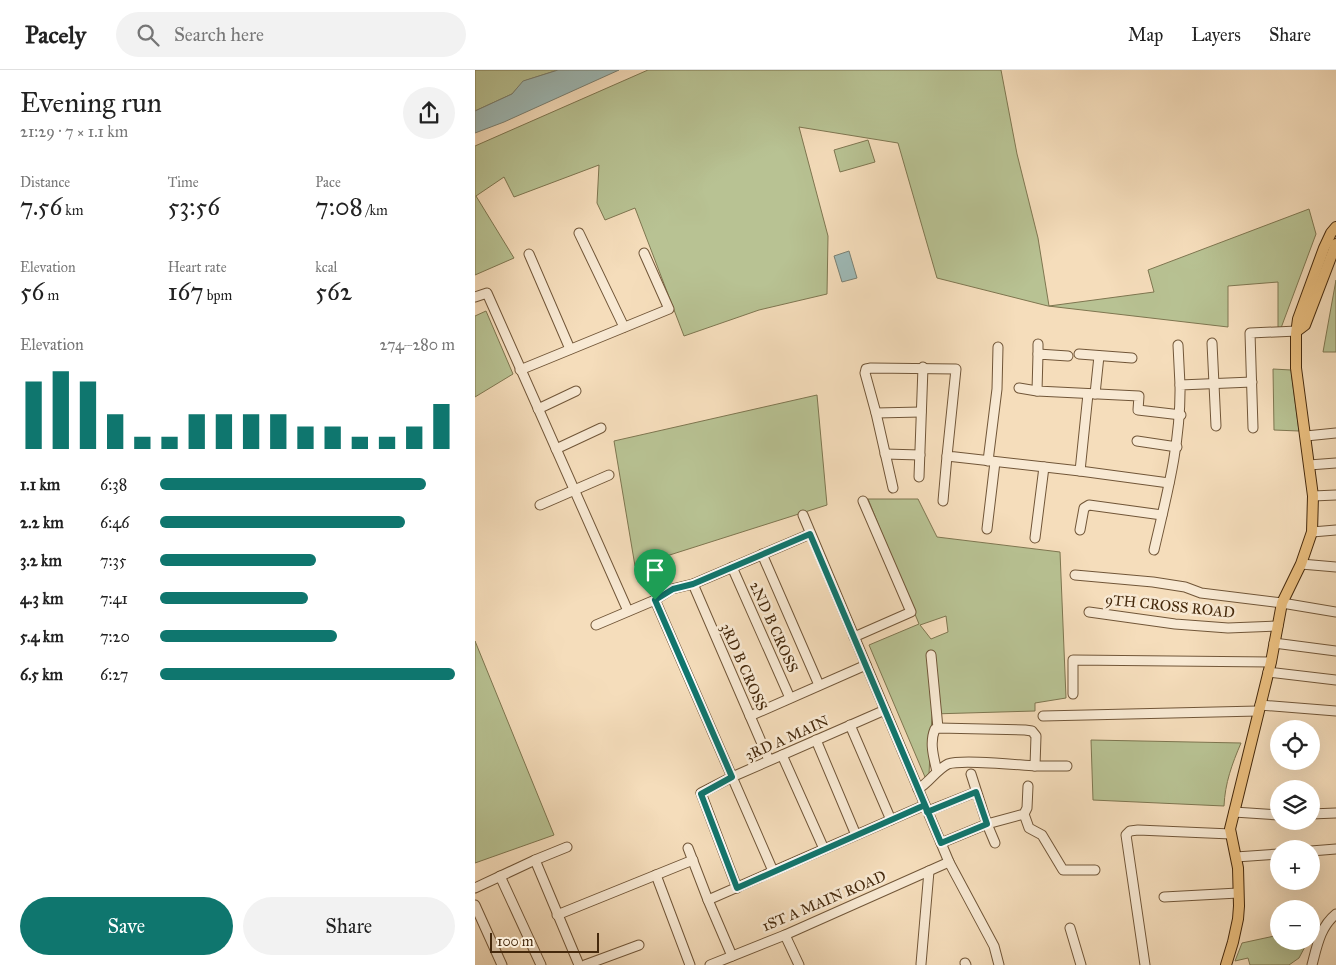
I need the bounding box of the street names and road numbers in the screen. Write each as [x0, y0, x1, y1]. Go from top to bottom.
street label: 2ND B CROSS [746, 579, 802, 675]
street label: 9TH CROSS ROAD [1104, 590, 1236, 622]
street label: 3RD B CROSS [717, 620, 771, 714]
street label: 3RD A MAIN [742, 711, 832, 764]
street label: 1ST A MAIN ROAD [759, 867, 889, 935]

